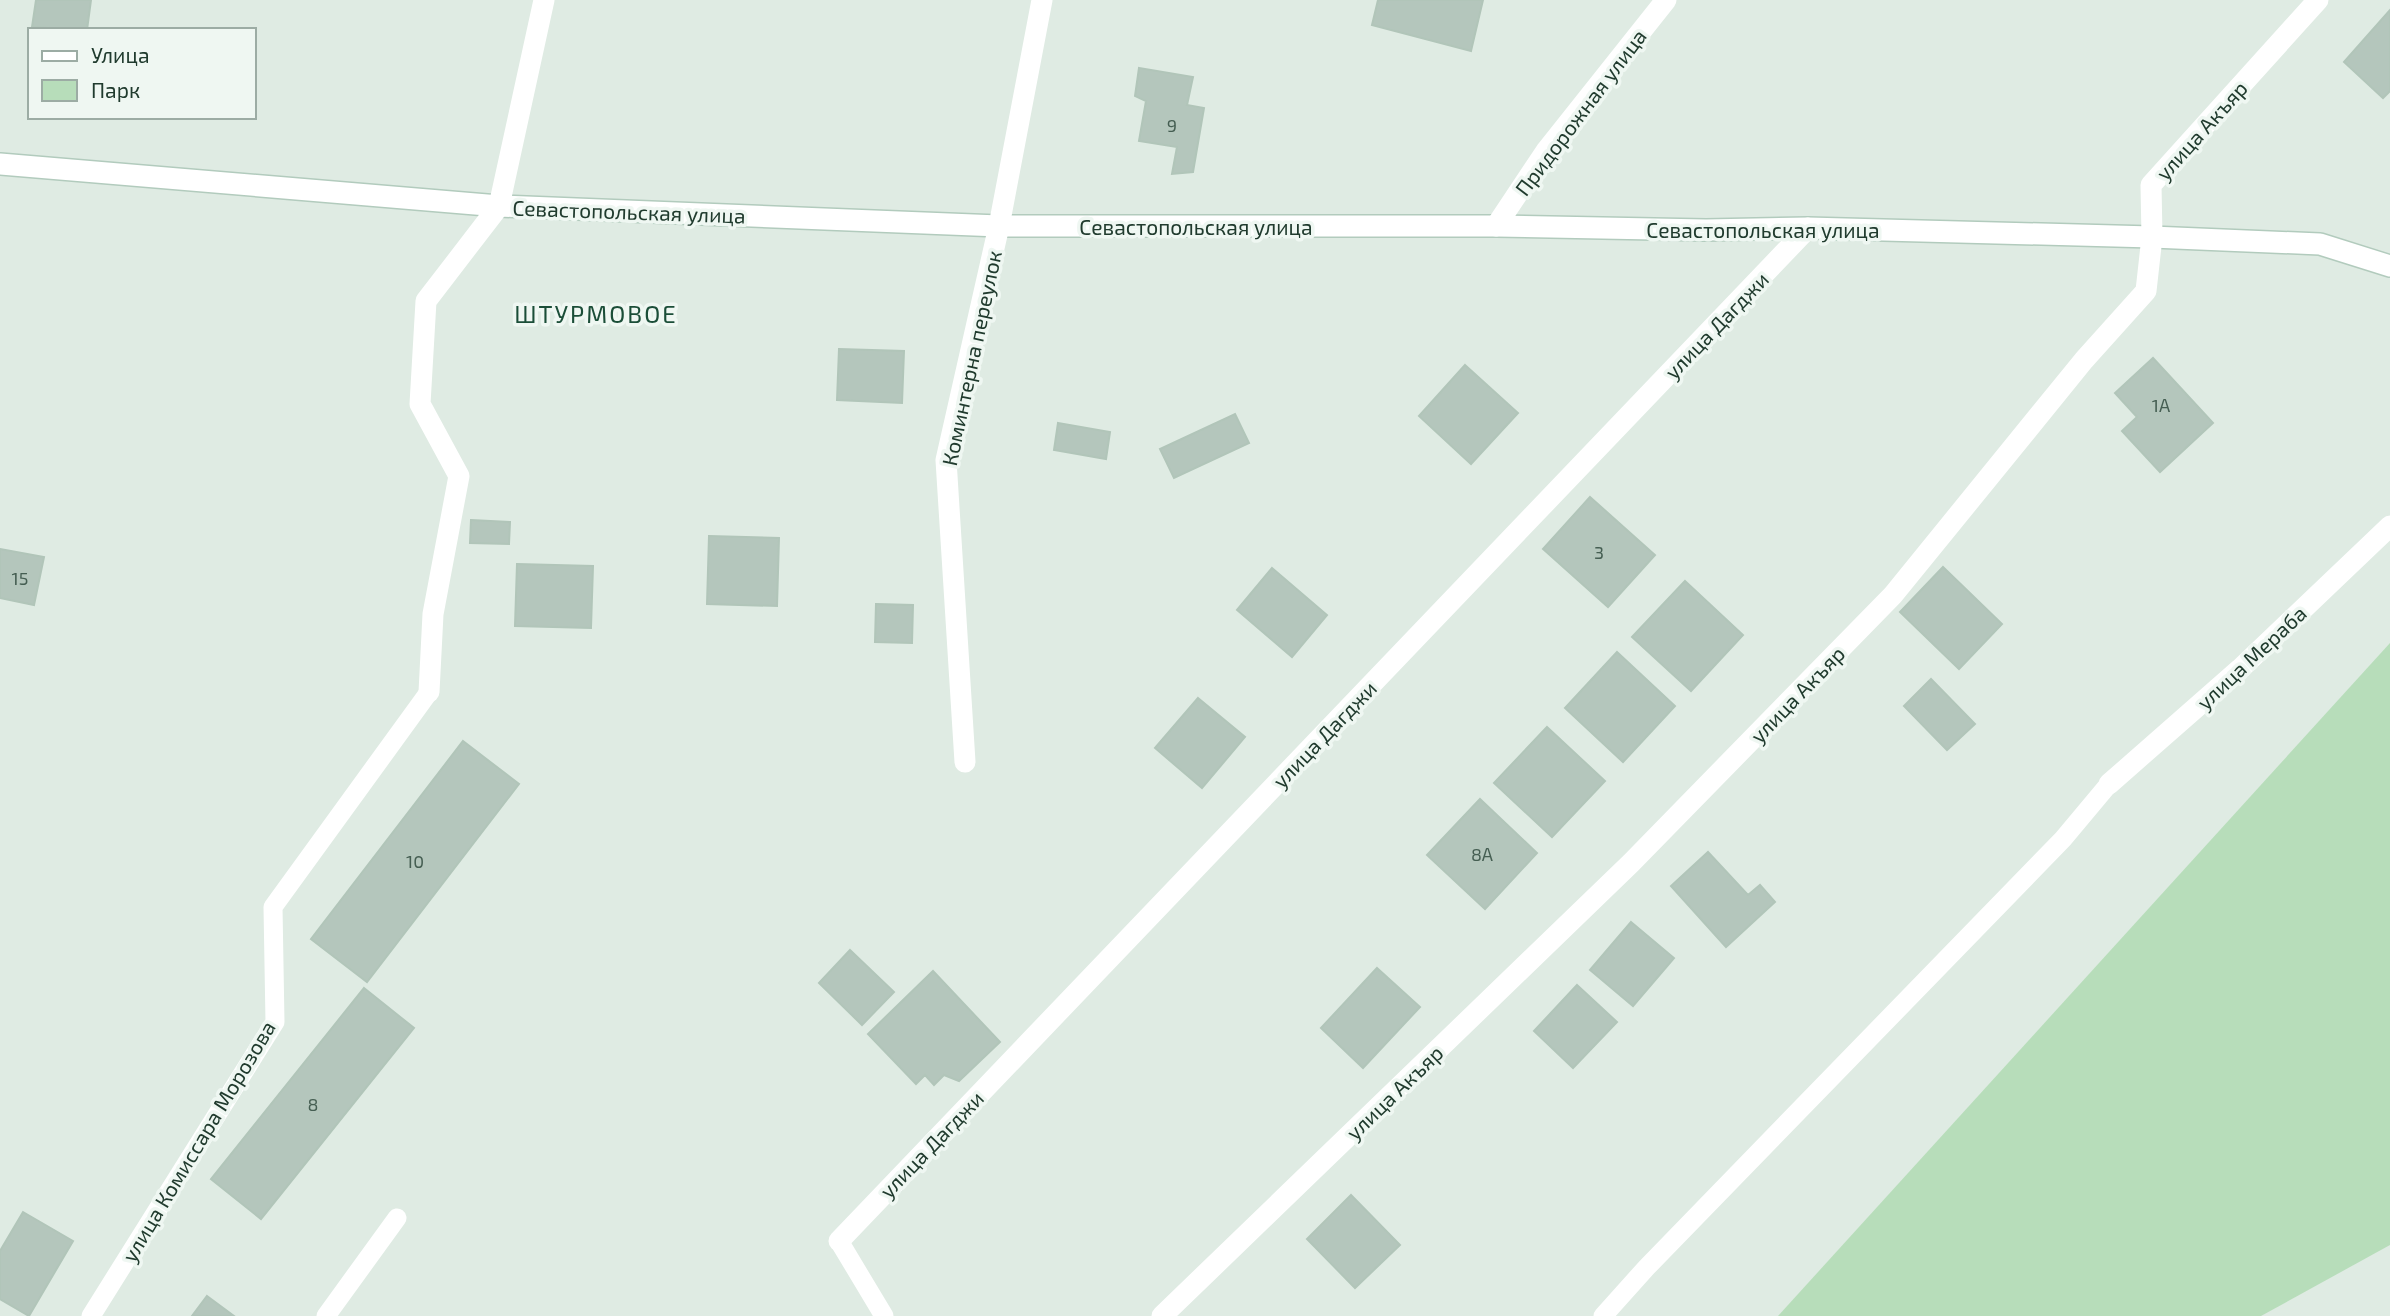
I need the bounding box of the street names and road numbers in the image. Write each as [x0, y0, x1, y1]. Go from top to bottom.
street label: Придорожная улица [1509, 24, 1652, 201]
street label: улица Акъяр [2150, 75, 2253, 185]
street label: Севастопольская улица [512, 194, 746, 229]
street label: Севастопольская улица [1079, 214, 1313, 240]
street label: Севастопольская улица [1646, 217, 1880, 243]
street label: Коминтерна переулок [936, 248, 1007, 468]
street label: улица Дагджи [1659, 266, 1774, 384]
street label: улица Мераба [2191, 600, 2312, 715]
street label: улица Акъяр [1745, 641, 1850, 748]
street label: улица Дагджи [1267, 675, 1382, 793]
street label: улица Комиссара Морозова [116, 1016, 281, 1266]
street label: улица Акъяр [1341, 1040, 1448, 1145]
street label: улица Дагджи [874, 1085, 989, 1203]

